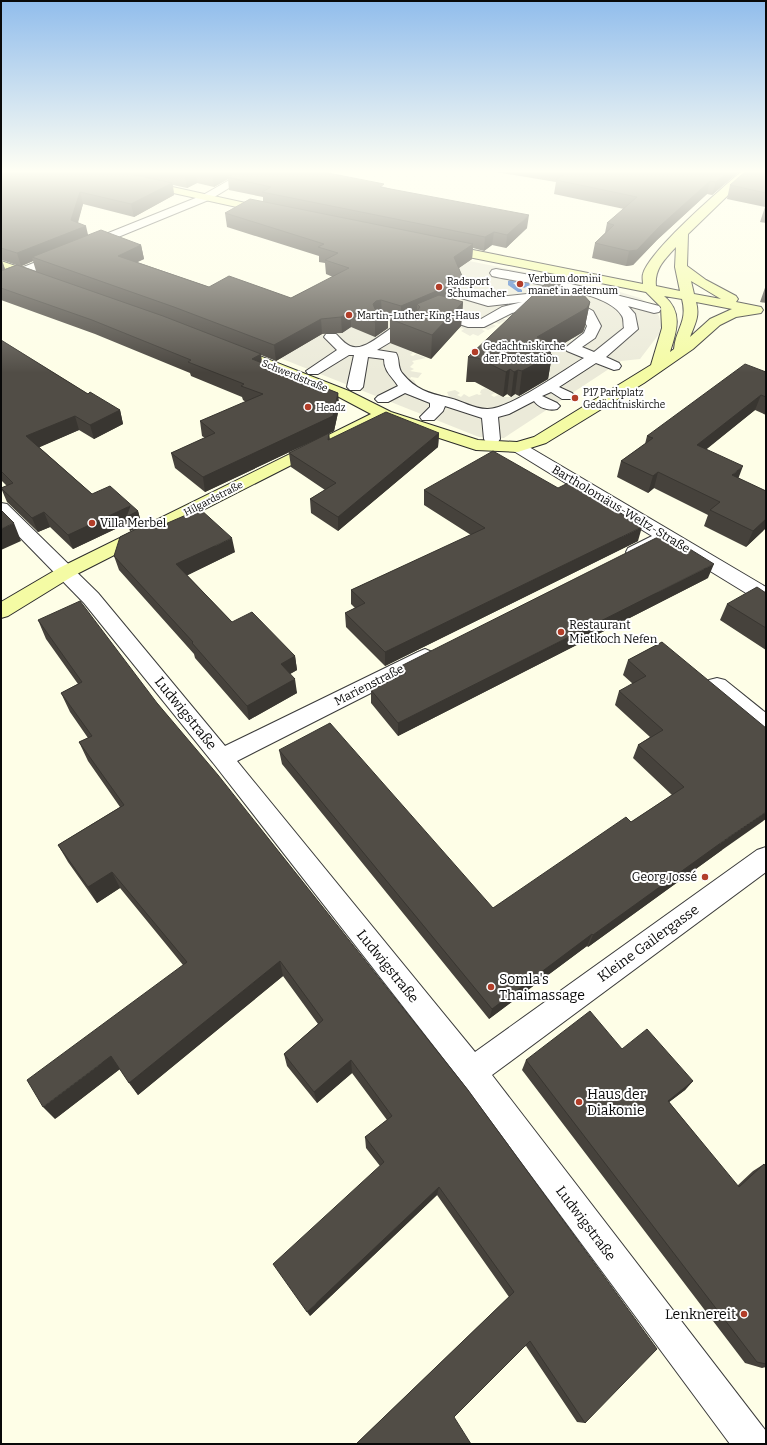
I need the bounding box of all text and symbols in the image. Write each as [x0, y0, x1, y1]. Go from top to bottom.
place label: Verbum domini manet in aeternum [528, 273, 618, 297]
place label: Radsport Schumacher [447, 276, 507, 300]
marker: Verbum domini manet in aeternum [515, 279, 525, 289]
marker: Radsport Schumacher [434, 282, 444, 292]
marker: Martin-Luther-King-Haus [344, 310, 354, 320]
place label: Martin-Luther-King-Haus [357, 310, 480, 322]
place label: Gedächtniskirche der Protestation [483, 341, 565, 365]
marker: Gedächtniskirche der Protestation [470, 347, 480, 357]
street label: Schwerdstraße [260, 357, 329, 395]
place label: P17 Parkplatz Gedächtniskirche [583, 387, 665, 411]
marker: P17 Parkplatz Gedächtniskirche [570, 393, 580, 403]
marker: Headz [303, 402, 313, 412]
place label: Headz [316, 402, 346, 414]
street label: Bartholomäus-Weltz-Straße [549, 462, 693, 556]
street label: Hilgardstraße [182, 479, 245, 519]
place label: Villa Merbel [100, 516, 167, 530]
marker: Villa Merbel [87, 518, 97, 528]
place label: Restaurant Mietkoch Nefen [569, 618, 658, 646]
marker: Restaurant Mietkoch Nefen [556, 627, 566, 637]
street label: Marienstraße [332, 662, 406, 708]
street label: Ludwigstraße [151, 673, 220, 753]
place label: Georg Jossé [632, 870, 697, 884]
marker: Georg Jossé [700, 872, 710, 882]
street label: Kleine Gailergasse [594, 901, 702, 986]
street label: Ludwigstraße [353, 926, 422, 1006]
place label: Somla's Thaimassage [499, 971, 585, 1004]
marker: Somla's Thaimassage [486, 982, 496, 992]
place label: Haus der Diakonie [587, 1086, 646, 1119]
marker: Haus der Diakonie [574, 1097, 584, 1107]
street label: Ludwigstraße [552, 1183, 619, 1264]
place label: Lenknereit [665, 1306, 736, 1323]
marker: Lenknereit [739, 1309, 749, 1319]

